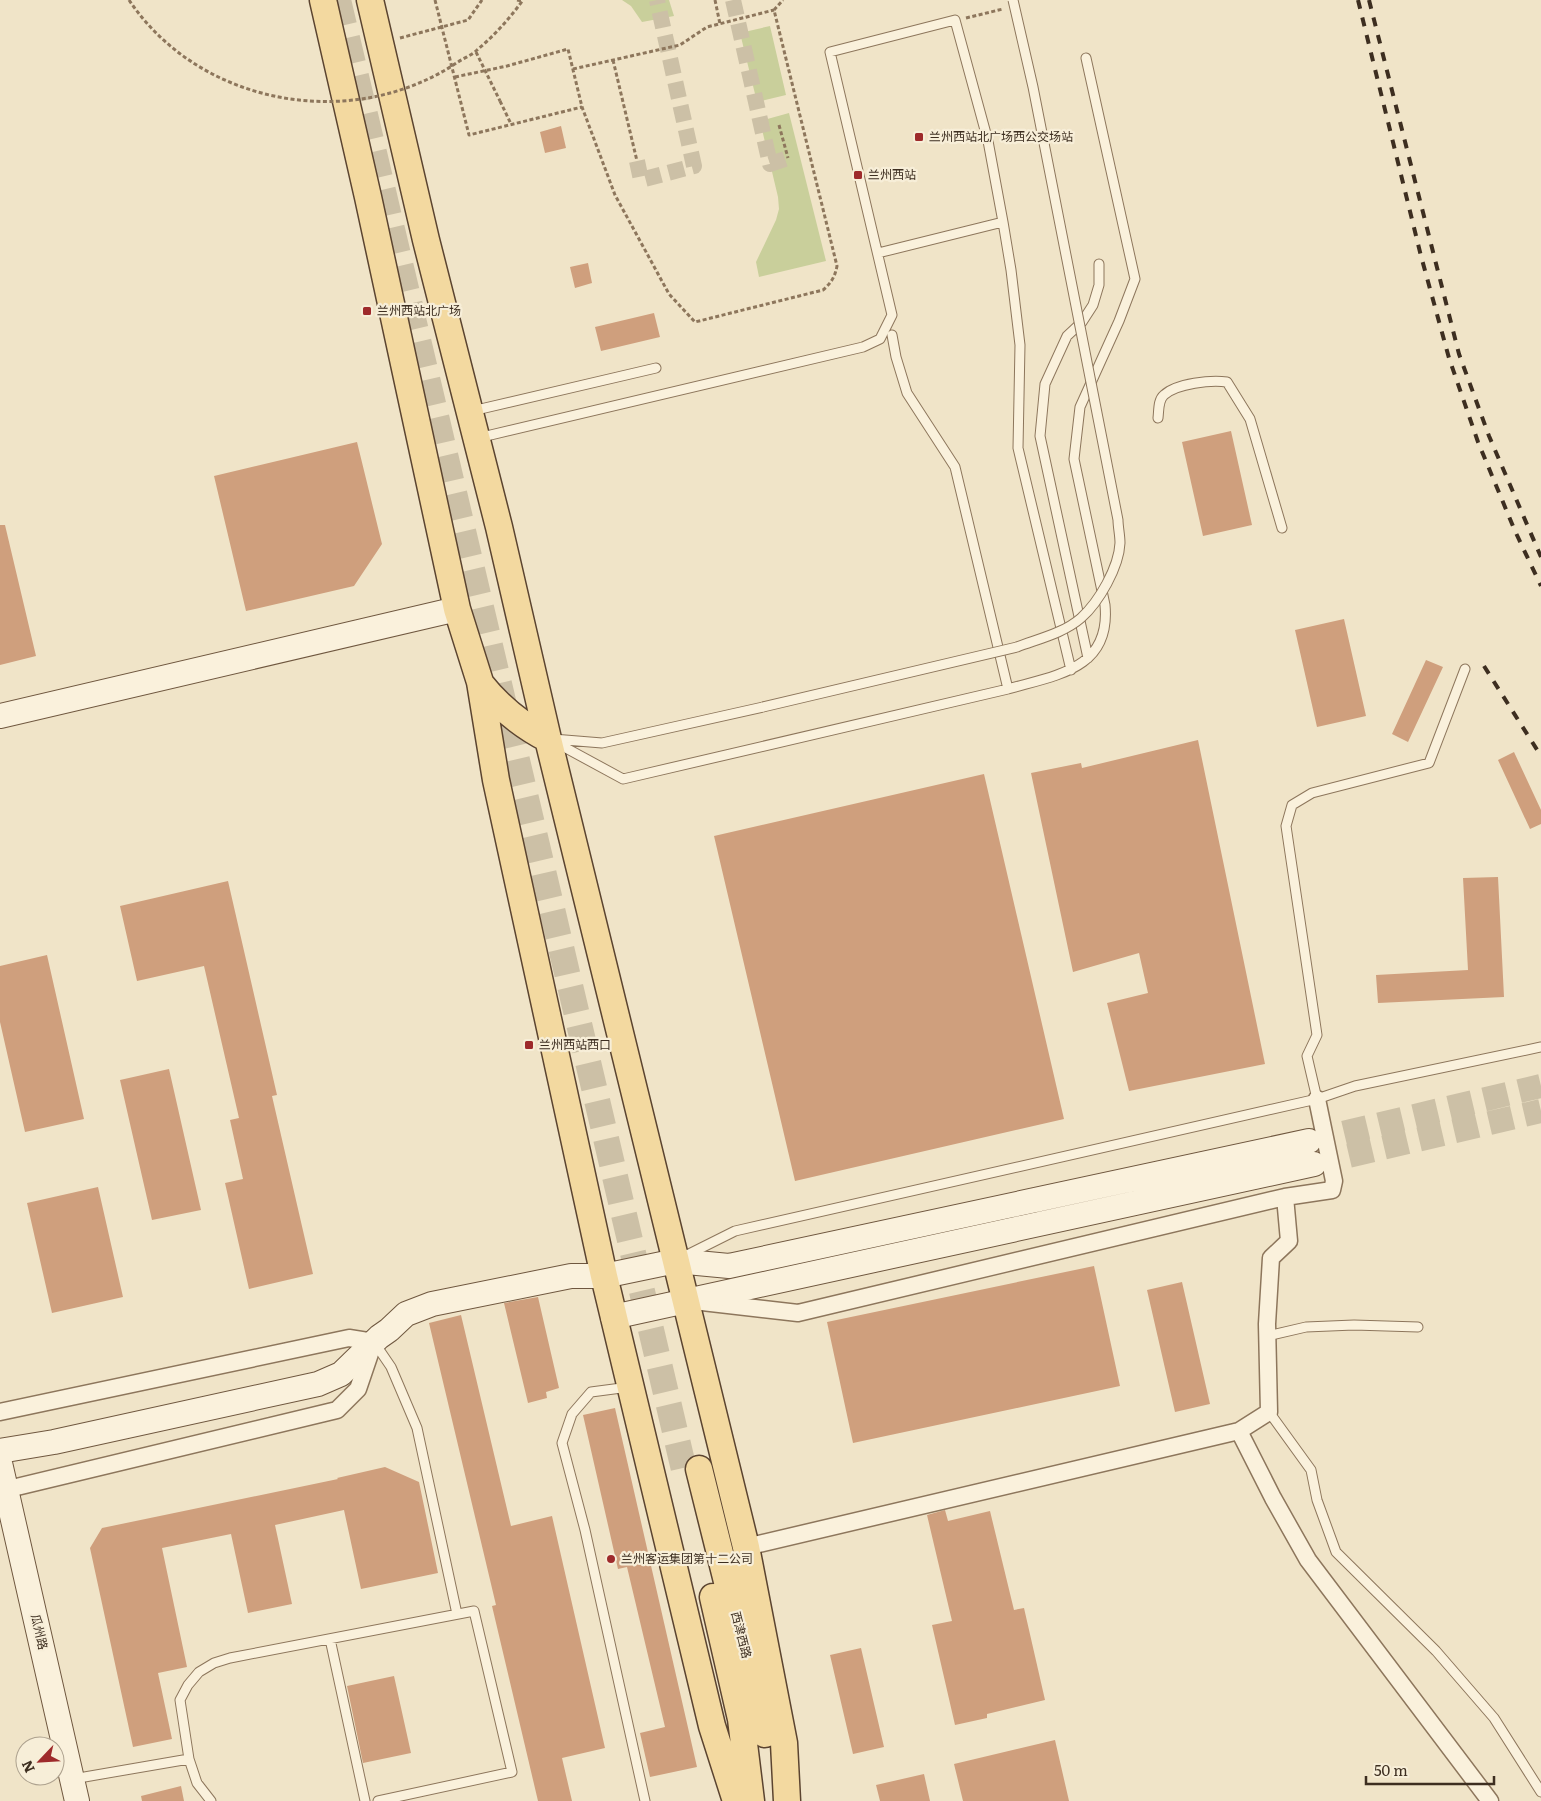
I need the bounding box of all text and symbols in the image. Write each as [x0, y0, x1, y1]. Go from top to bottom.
place label: 兰州西站北广场西公交场站 [929, 127, 1073, 145]
marker: 兰州西站北广场西公交场站 [913, 131, 925, 143]
place label: 兰州西站 [868, 165, 916, 183]
marker: 兰州西站 [852, 169, 864, 181]
place label: 兰州西站北广场 [377, 301, 461, 319]
marker: 兰州西站北广场 [361, 305, 373, 317]
place label: 兰州西站西口 [539, 1035, 611, 1053]
marker: 兰州西站西口 [523, 1039, 535, 1051]
place label: 兰州客运集团第十二公司 [621, 1549, 753, 1567]
marker: 兰州客运集团第十二公司 [605, 1553, 617, 1565]
street label: 西津西路 [727, 1609, 757, 1660]
street label: 瓜州路 [27, 1612, 53, 1651]
north arrow [15, 1736, 65, 1786]
scale bar [1366, 1754, 1494, 1786]
text: N [16, 1757, 39, 1776]
text: 50 m [1374, 1758, 1408, 1781]

